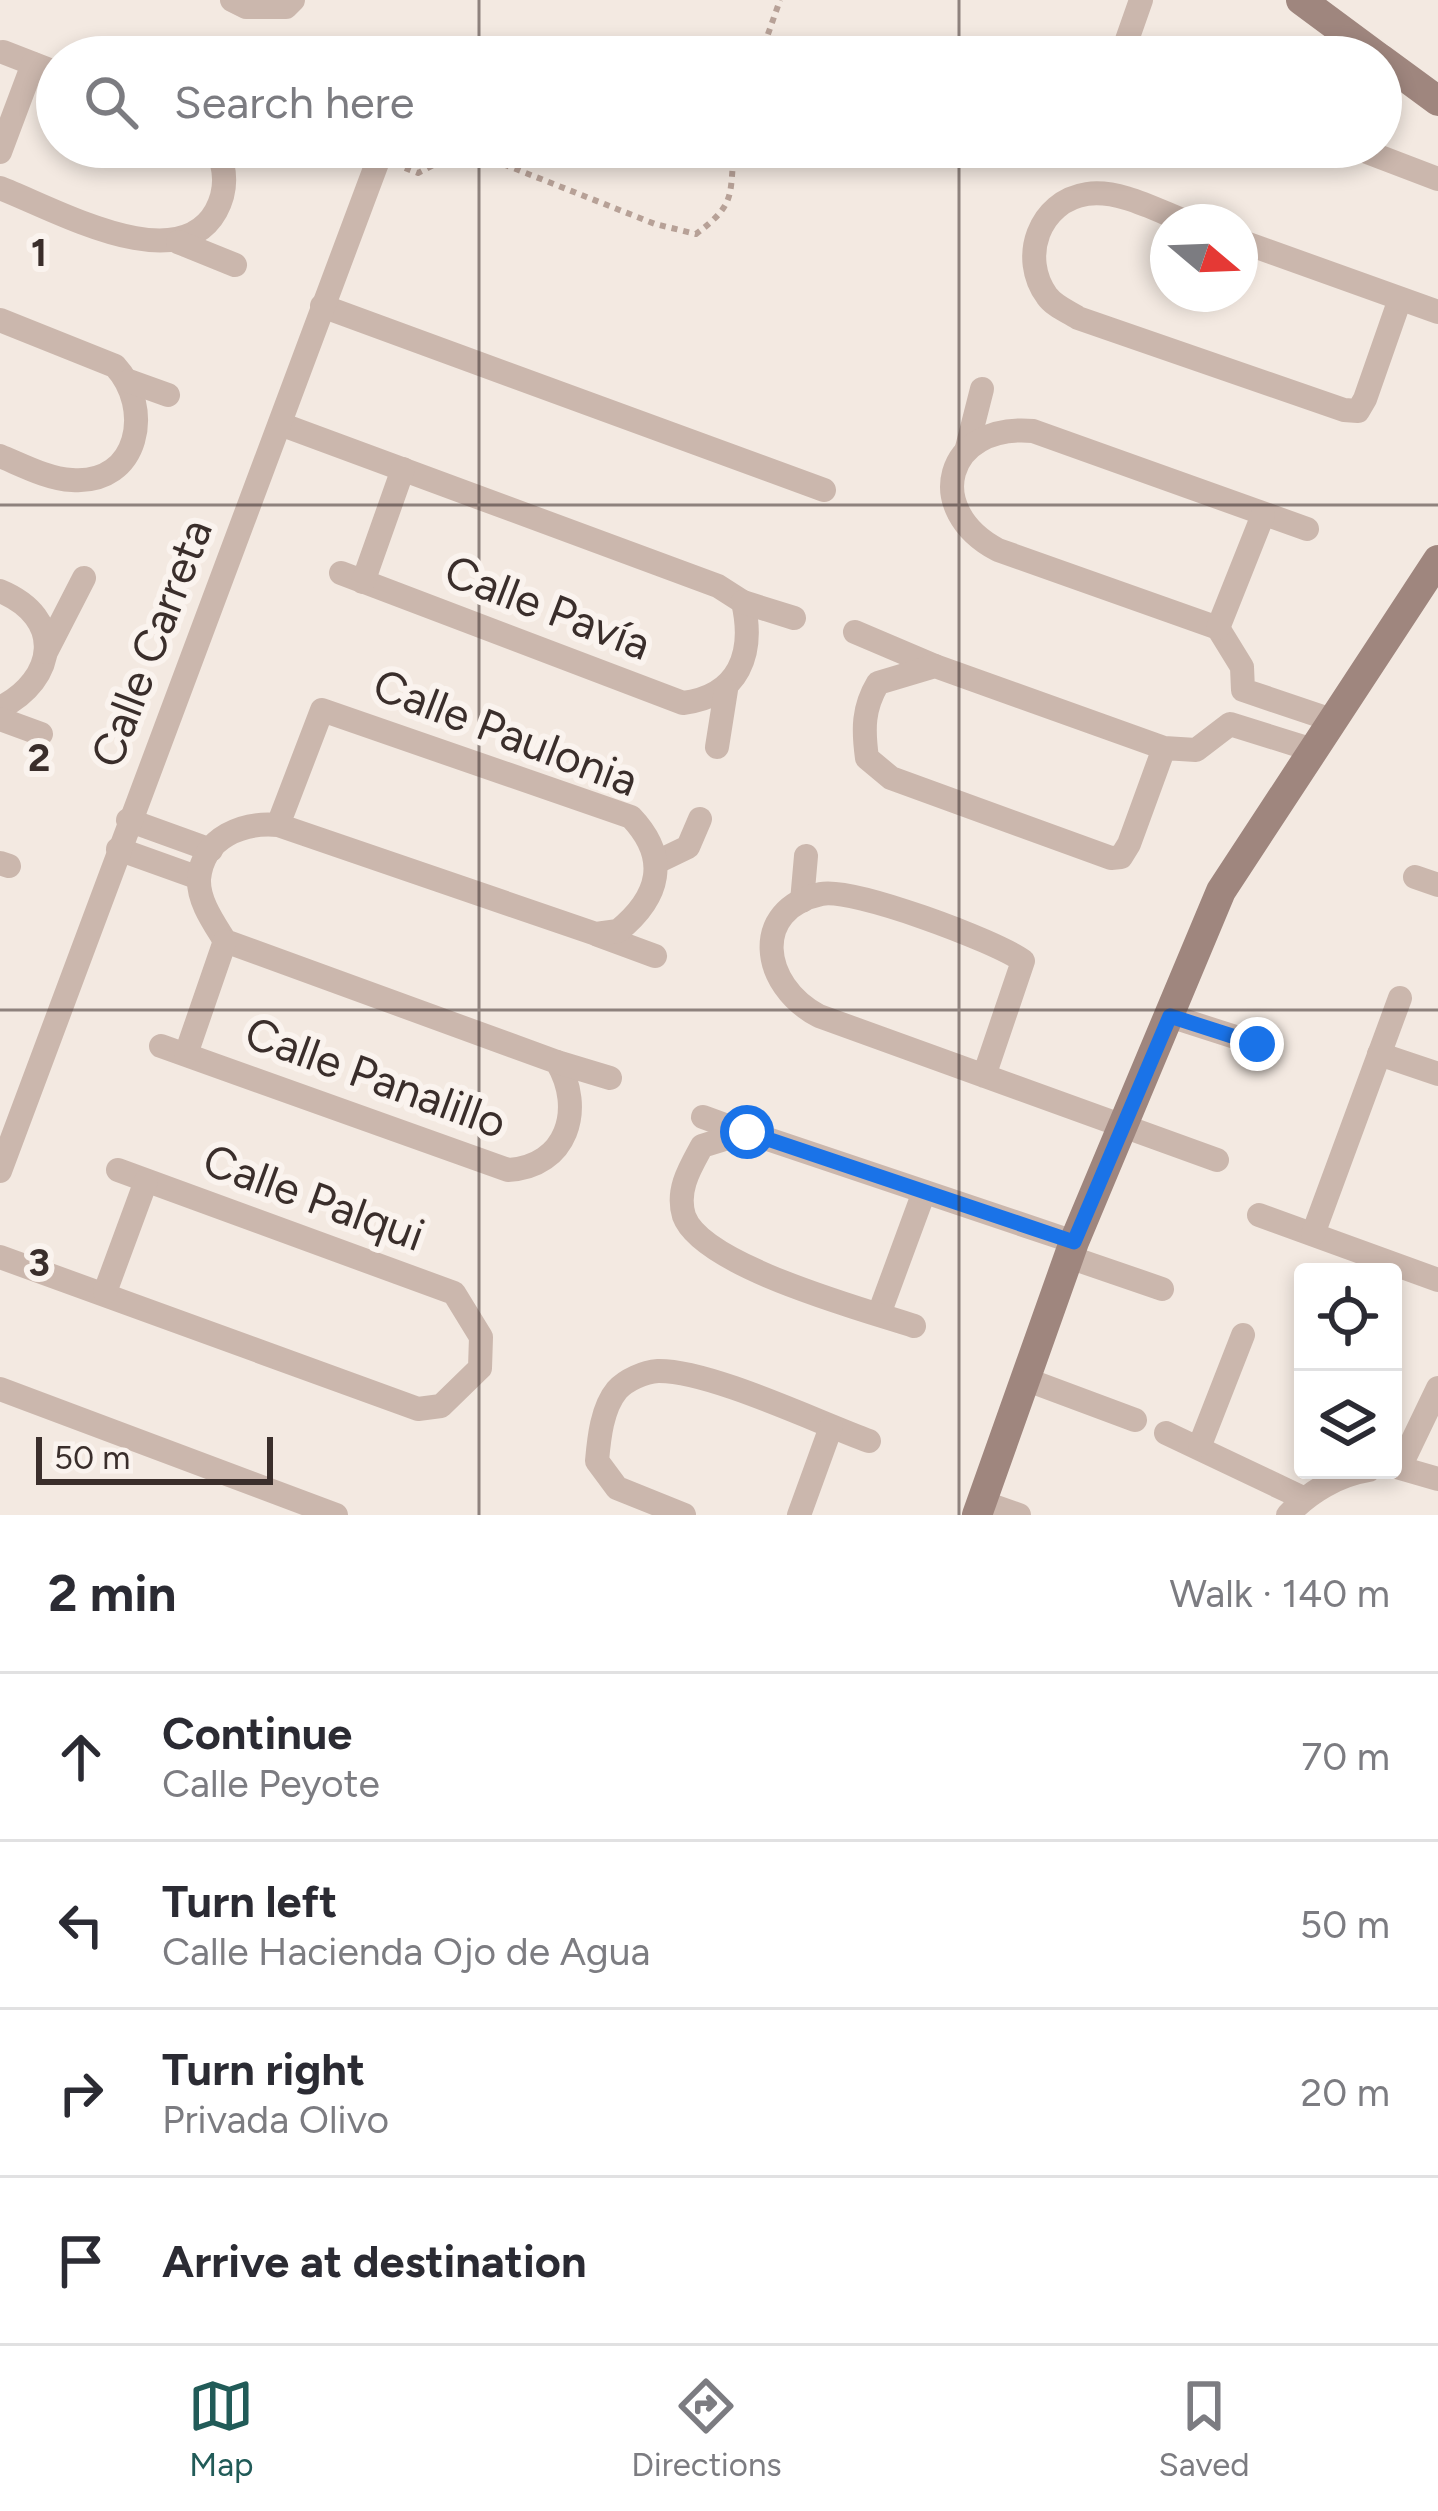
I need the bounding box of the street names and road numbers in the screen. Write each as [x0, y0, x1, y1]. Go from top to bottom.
street label: Calle Carreta [79, 511, 223, 775]
street label: Calle Pavía [438, 543, 658, 671]
street label: Calle Paulonia [366, 657, 646, 807]
street label: Calle Panalillo [238, 1005, 514, 1149]
street label: Calle Palqui [196, 1132, 432, 1262]

